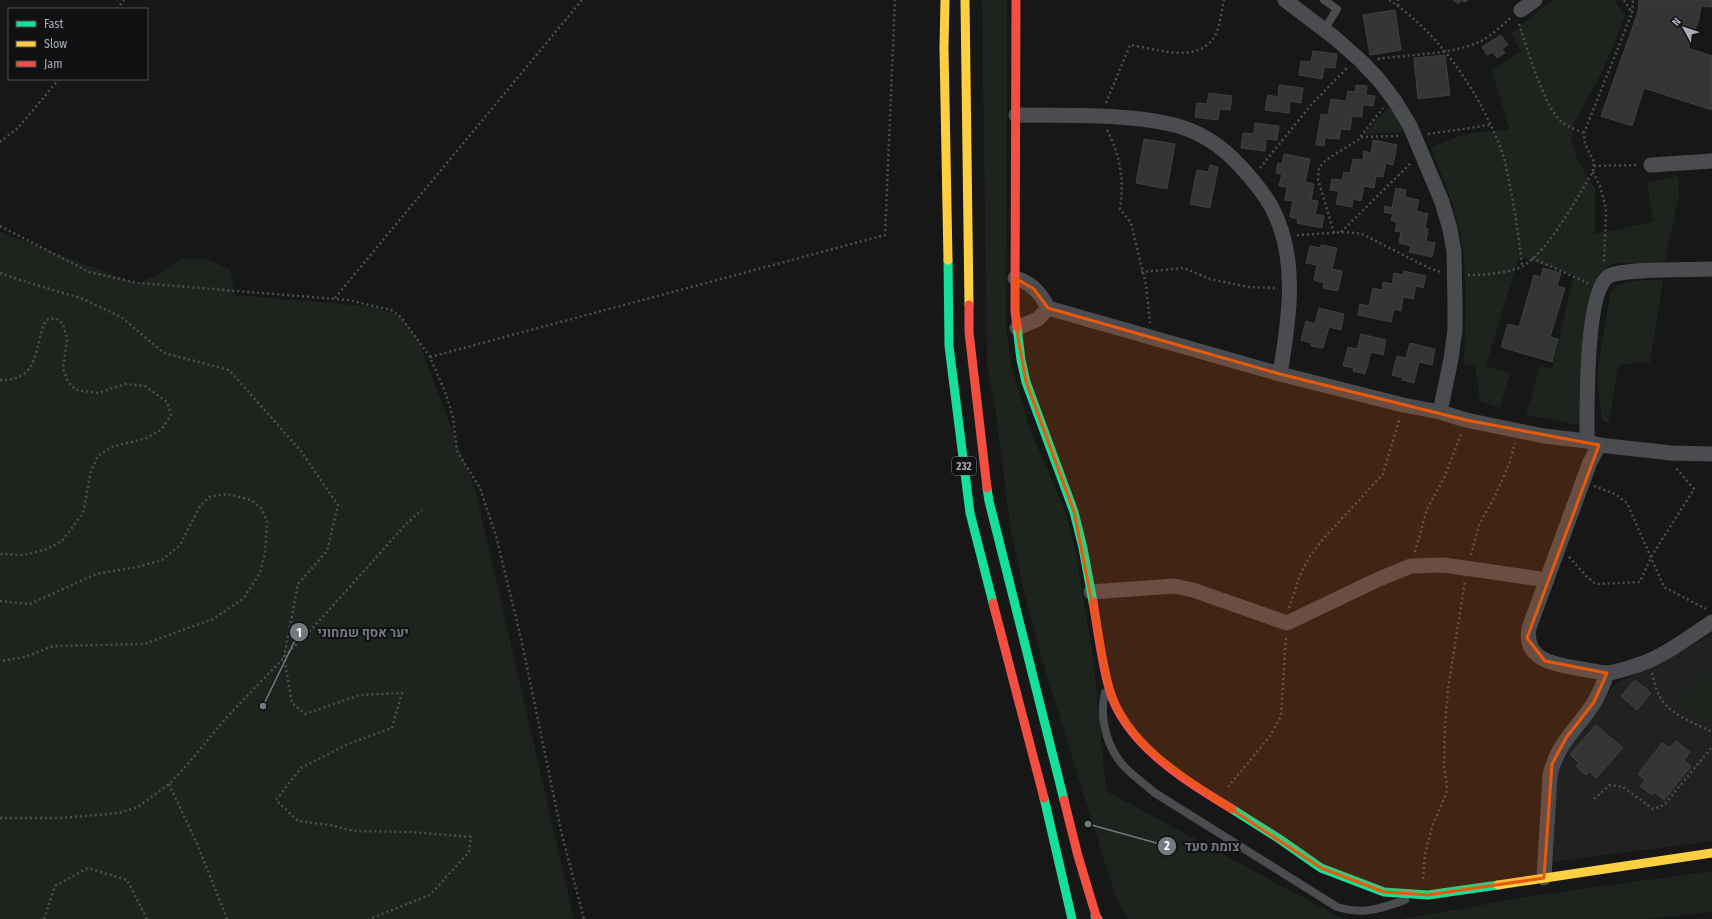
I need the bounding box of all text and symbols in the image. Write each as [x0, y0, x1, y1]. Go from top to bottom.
legend [8, 8, 148, 80]
north arrow [1664, 8, 1704, 48]
text: N [1670, 15, 1684, 29]
text: Fast [44, 17, 63, 31]
text: Slow [44, 37, 67, 51]
text: Jam [44, 57, 62, 71]
road number: 232 [952, 457, 976, 475]
callout: יער אסף שמחוני [289, 620, 416, 645]
text: יער אסף שמחוני [317, 625, 409, 640]
text: 1 [296, 626, 302, 640]
callout: צומת סעד [1157, 833, 1248, 858]
text: 2 [1163, 839, 1170, 853]
text: צומת סעד [1184, 839, 1240, 854]

